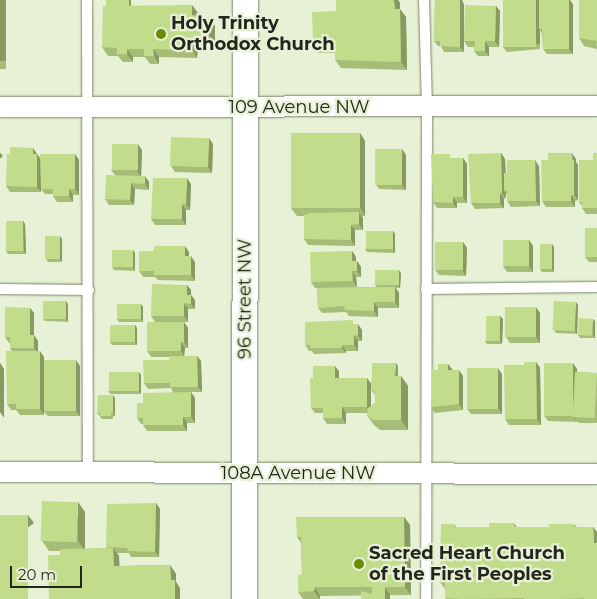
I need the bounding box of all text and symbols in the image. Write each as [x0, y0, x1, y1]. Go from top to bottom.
place label: Holy Trinity Orthodox Church [171, 13, 335, 56]
marker: Holy Trinity Orthodox Church [155, 28, 167, 40]
street label: 109 Avenue NW [228, 96, 370, 118]
street label: 96 Street NW [234, 239, 256, 359]
street label: 108A Avenue NW [221, 462, 375, 484]
place label: Sacred Heart Church of the First Peoples [369, 543, 565, 586]
scale bar [12, 556, 85, 588]
marker: Sacred Heart Church of the First Peoples [353, 558, 365, 570]
text: 20 m [18, 565, 56, 584]

